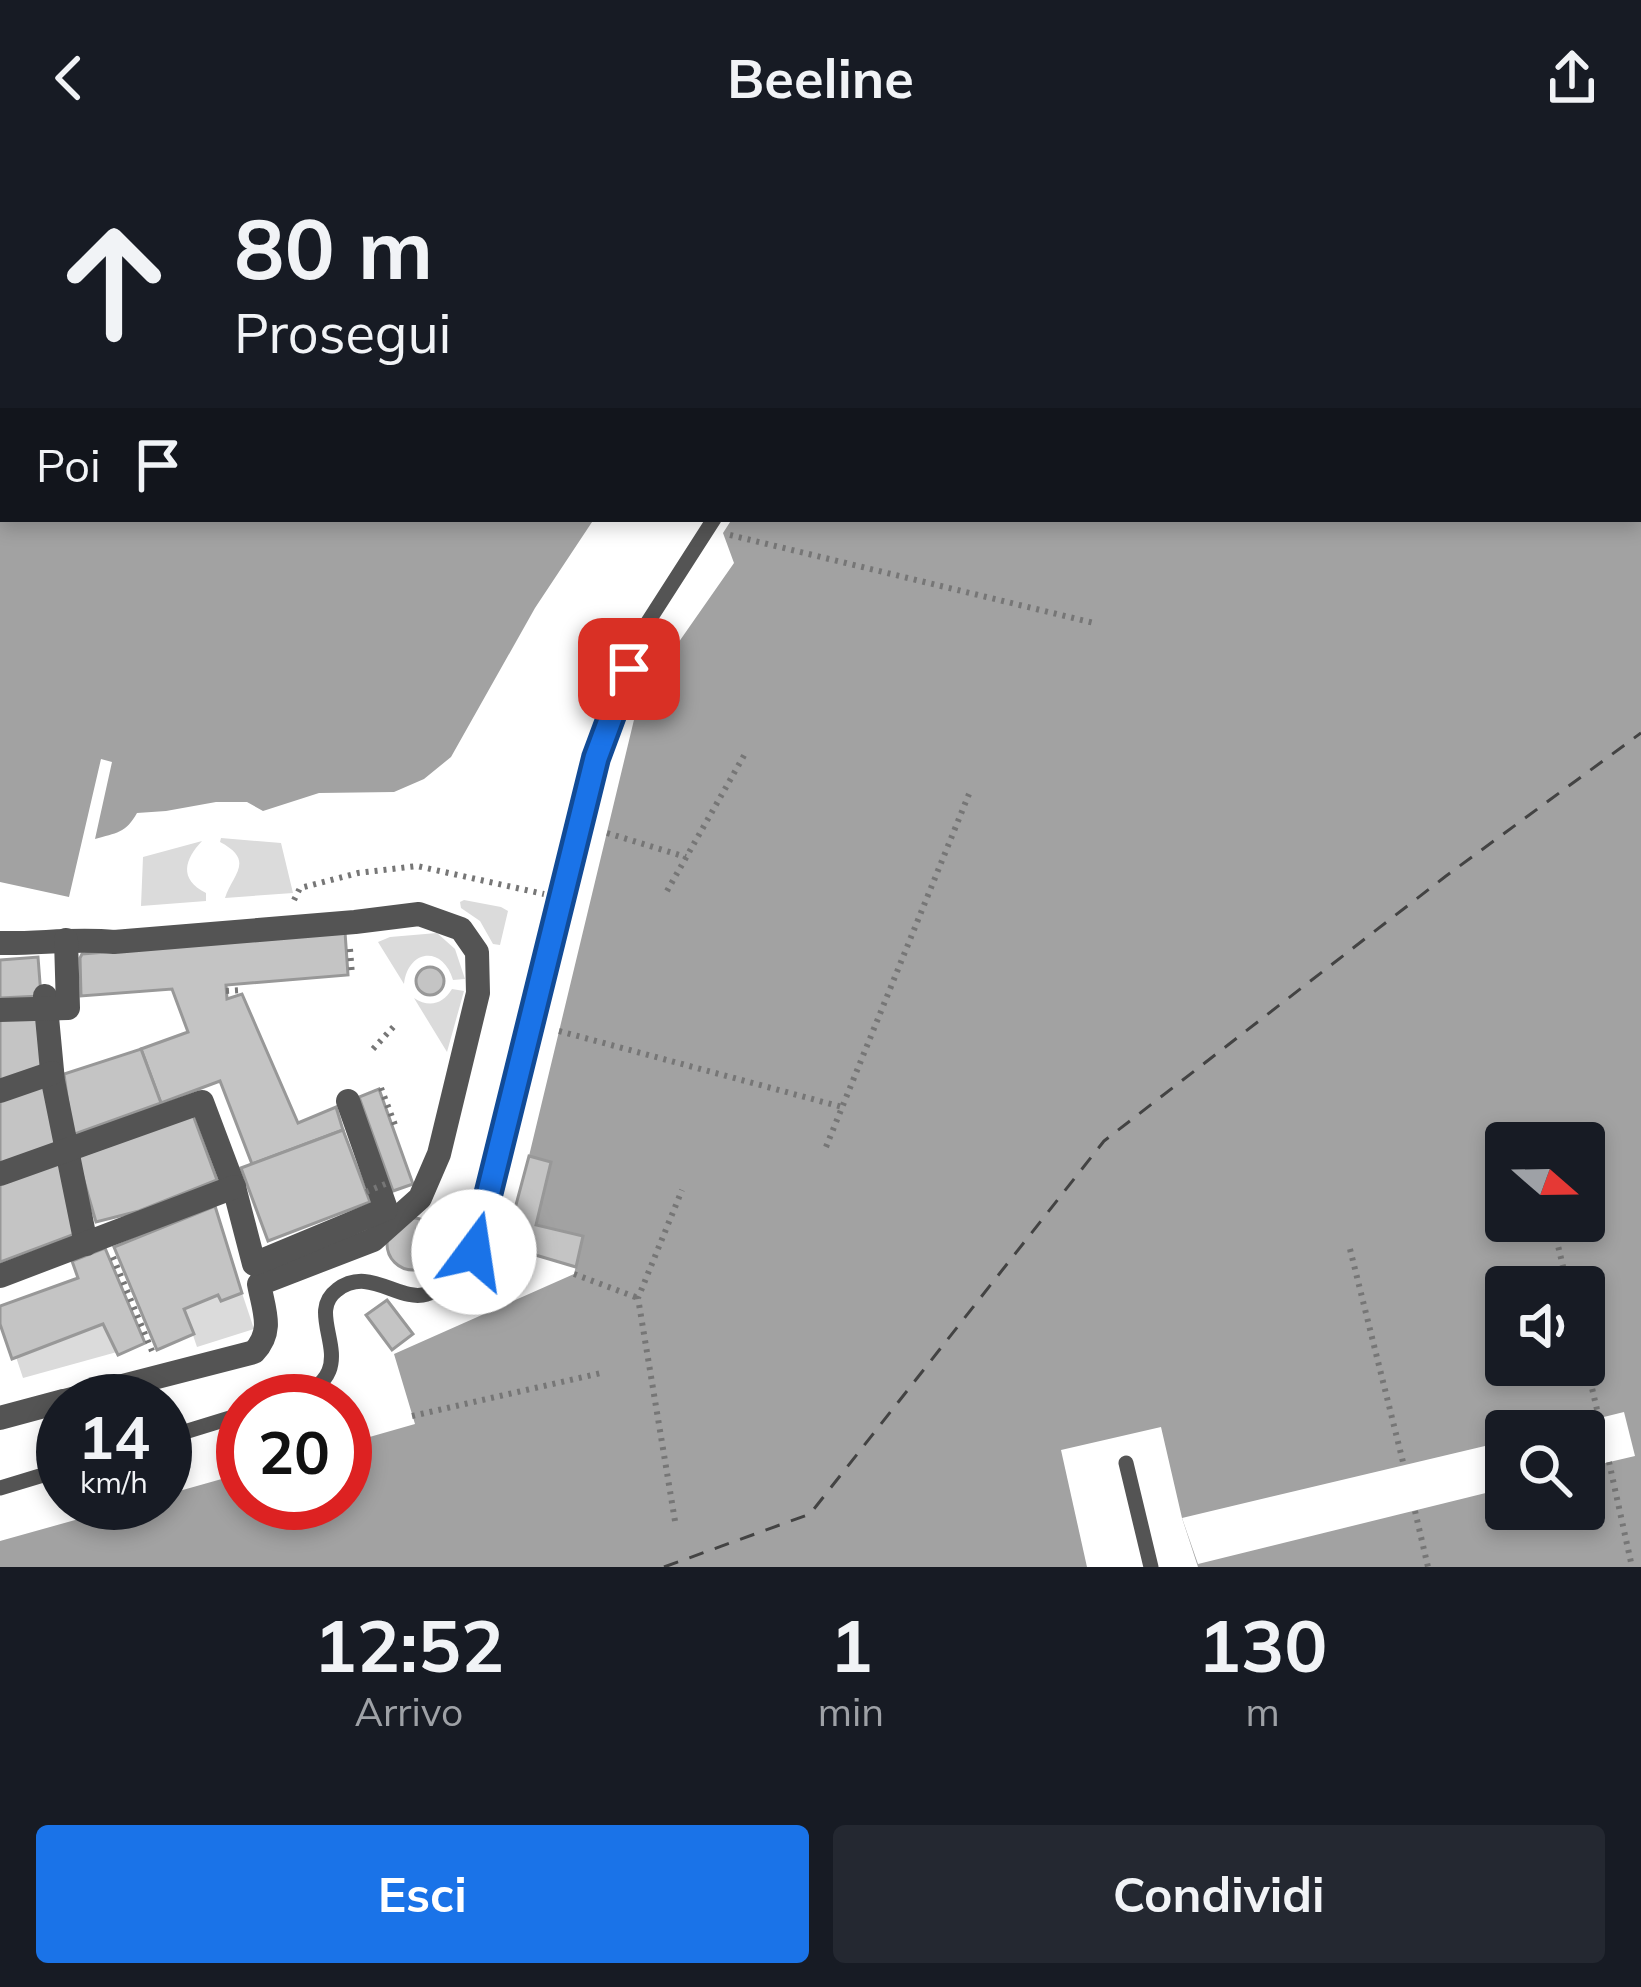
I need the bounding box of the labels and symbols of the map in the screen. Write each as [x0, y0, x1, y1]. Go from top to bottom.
pin [578, 618, 680, 720]
north arrow [1485, 1122, 1605, 1242]
position arrow [411, 1189, 537, 1315]
speed limit sign: 20 [216, 1374, 372, 1530]

